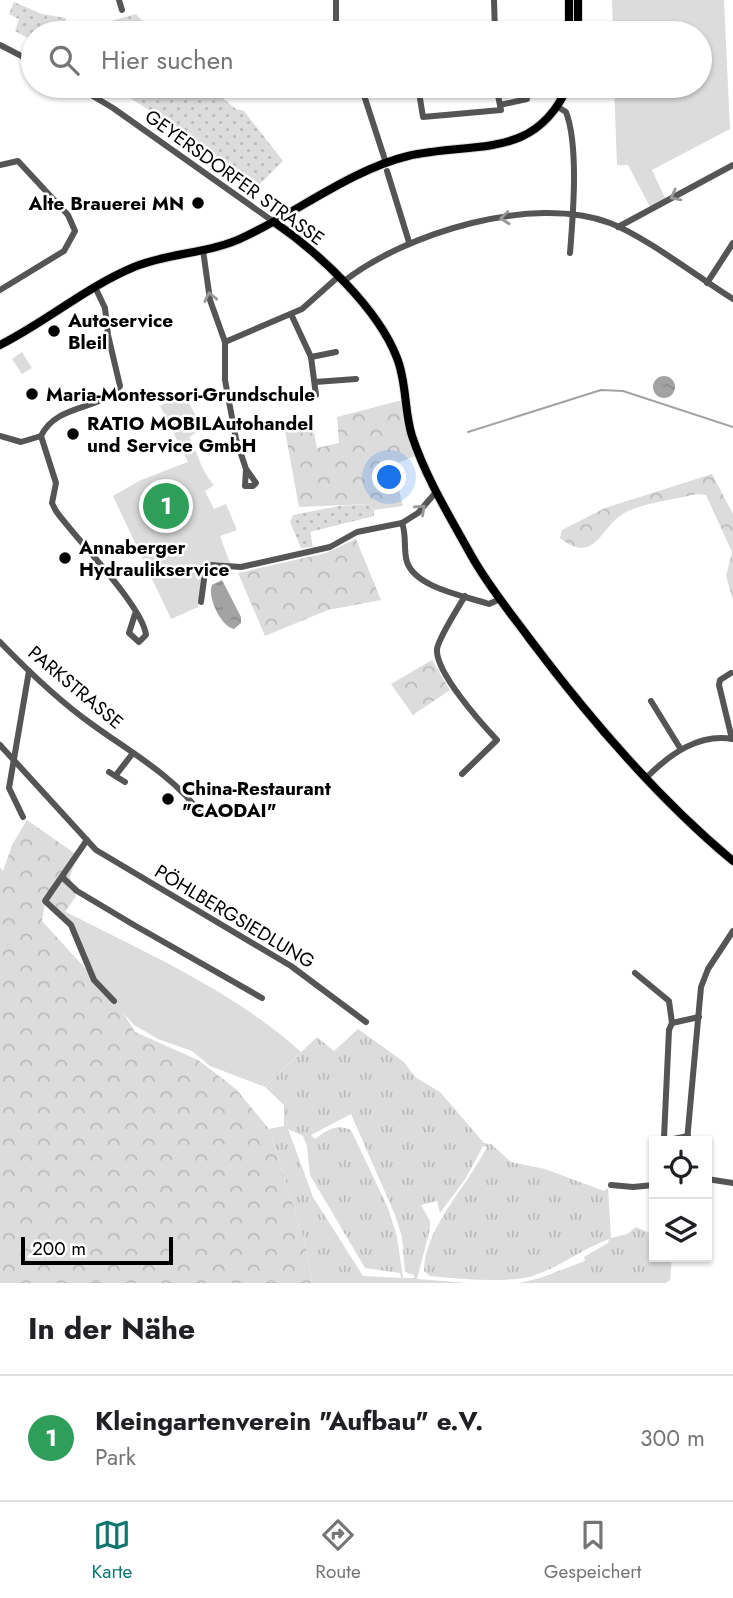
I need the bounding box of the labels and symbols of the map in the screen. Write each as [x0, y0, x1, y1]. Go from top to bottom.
street label: GEYERSDORFER STRASSE [139, 103, 330, 252]
one-way arrow [670, 187, 682, 201]
place label: Alte Brauerei MN [27, 190, 184, 217]
marker: Alte Brauerei MN [190, 195, 206, 211]
one-way arrow [499, 211, 511, 226]
one-way arrow [203, 291, 218, 303]
place label: Autoservice Bleil [67, 307, 173, 356]
marker: Autoservice Bleil [46, 323, 62, 339]
place label: Maria-Montessori-Grundschule [46, 381, 315, 408]
marker: Maria-Montessori-Grundschule [24, 386, 40, 402]
place label: RATIO MOBILAutohandel und Service GmbH [87, 410, 313, 459]
marker: RATIO MOBILAutohandel und Service GmbH [65, 426, 81, 442]
your location [372, 460, 406, 494]
pin: 1 [143, 480, 189, 532]
one-way arrow [413, 505, 426, 517]
place label: Annaberger Hydraulikservice [78, 534, 229, 583]
marker: Annaberger Hydraulikservice [57, 550, 73, 566]
street label: PARKSTRASSE [22, 640, 129, 735]
place label: China-Restaurant "CAODAI" [182, 775, 331, 824]
marker: China-Restaurant "CAODAI" [160, 791, 176, 807]
street label: PÖHLBERGSIEDLUNG [150, 858, 320, 975]
scale bar [21, 1234, 173, 1266]

